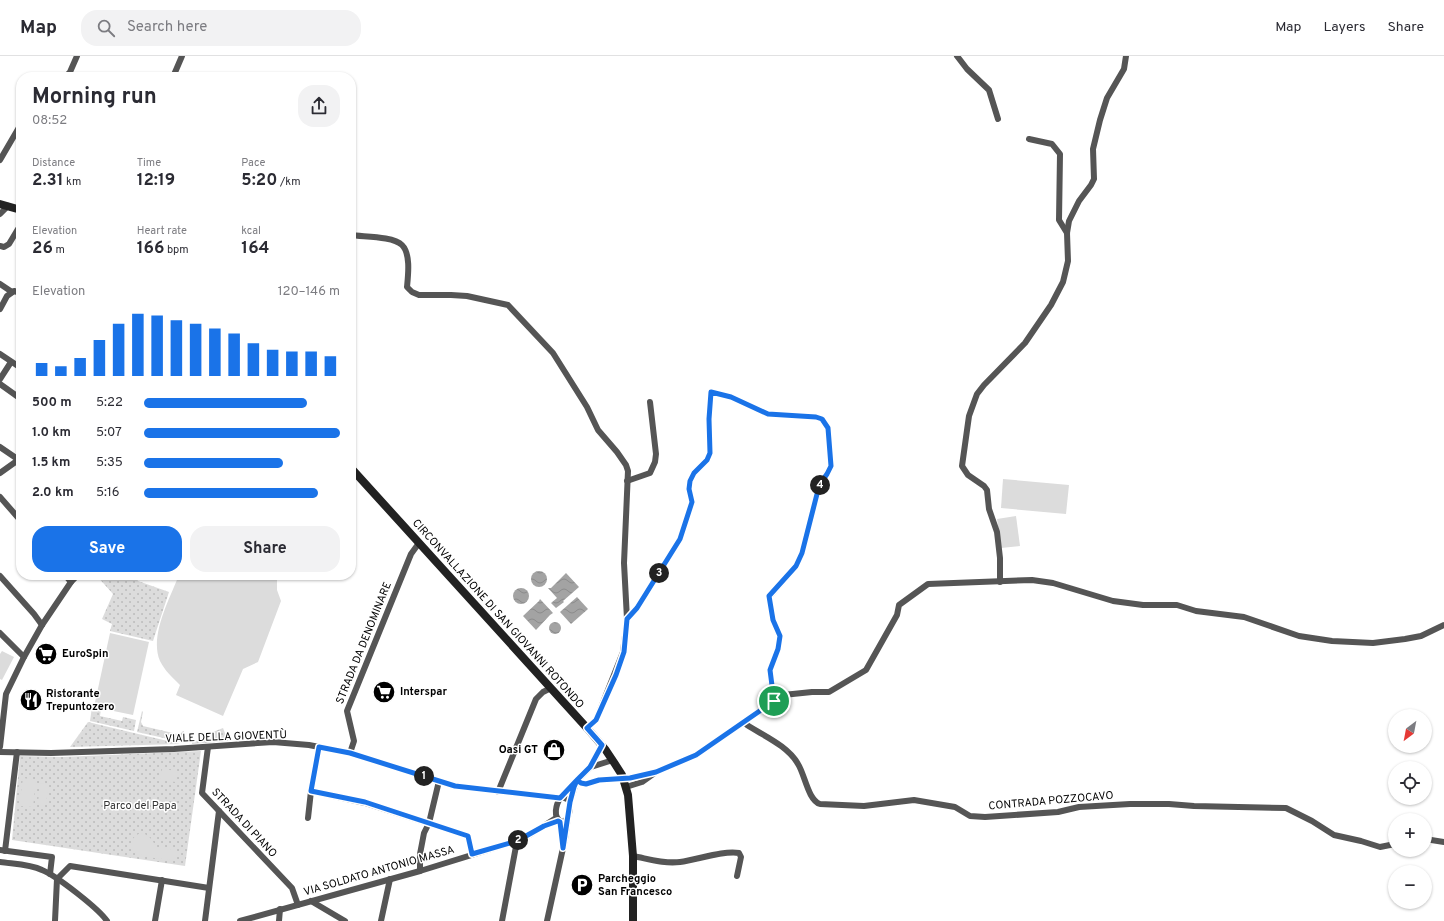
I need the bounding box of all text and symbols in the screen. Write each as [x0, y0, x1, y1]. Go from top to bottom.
search box [81, 10, 361, 46]
text: Map [20, 16, 57, 40]
icon: search [95, 17, 117, 39]
text: Search here [127, 18, 207, 37]
text: Map [1275, 19, 1301, 36]
text: Layers [1323, 19, 1365, 36]
text: Share [1387, 19, 1424, 36]
text: Morning run [32, 84, 157, 111]
button: share [298, 85, 340, 127]
text: 08:52 [32, 113, 67, 129]
text: Distance [32, 156, 75, 170]
text: Time [137, 156, 161, 170]
text: Pace [241, 156, 266, 170]
text: 2.31 [32, 170, 63, 192]
text: 12:19 [137, 170, 175, 192]
text: 5:20 [241, 170, 277, 192]
text: km [63, 175, 81, 189]
text: /km [277, 175, 301, 189]
text: Elevation [32, 224, 77, 238]
text: Heart rate [137, 224, 187, 238]
text: kcal [241, 224, 261, 238]
text: 26 [32, 238, 53, 260]
text: 166 [137, 238, 164, 260]
text: 164 [241, 238, 270, 260]
text: m [53, 243, 65, 257]
text: bpm [164, 243, 189, 257]
text: Elevation [32, 284, 85, 300]
text: 120–146 m [278, 284, 340, 300]
text: 500 m [32, 395, 72, 411]
text: 5:22 [96, 395, 123, 411]
text: 1.0 km [32, 425, 71, 441]
text: 5:07 [96, 425, 122, 441]
text: 1.5 km [32, 455, 70, 471]
text: 5:35 [96, 455, 123, 471]
pin: 4 [810, 475, 830, 495]
text: 4 [816, 478, 824, 492]
text: 2.0 km [32, 485, 74, 501]
text: 5:16 [96, 485, 120, 501]
street label: CIRCONVALLAZIONE DI SAN GIOVANNI ROTONDO [409, 516, 587, 712]
button: Save [32, 526, 182, 572]
button: Share [190, 526, 340, 572]
pin: 3 [649, 563, 669, 583]
text: 3 [656, 566, 662, 580]
street label: STRADA DA DENOMINARE [333, 580, 395, 706]
supermarket icon: EuroSpin [33, 641, 59, 667]
place label: EuroSpin [62, 647, 108, 661]
supermarket icon: Interspar [371, 679, 397, 705]
pin [757, 684, 791, 718]
place label: Interspar [400, 685, 448, 699]
restaurant icon: Ristorante Trepuntozero [18, 687, 44, 713]
place label: Ristorante Trepuntozero [46, 687, 115, 714]
icon: arrive [763, 690, 785, 712]
north arrow [1388, 709, 1432, 753]
map controls [1388, 709, 1432, 909]
street label: VIALE DELLA GIOVENTÙ [165, 727, 287, 746]
shop icon: Oasi GT [541, 737, 567, 763]
place label: Oasi GT [499, 743, 538, 757]
button: locate [1388, 761, 1432, 805]
pin: 1 [414, 766, 434, 786]
text: 1 [422, 769, 426, 783]
street label: STRADA DI PIANO [208, 785, 280, 861]
street label: CONTRADA POZZOCAVO [988, 789, 1114, 813]
park label: Parco del Papa [103, 799, 177, 813]
button: + [1388, 813, 1432, 857]
pin: 2 [508, 830, 528, 850]
text: 2 [515, 833, 521, 847]
street label: VIA SOLDATO ANTONIO MASSA [302, 843, 456, 899]
button: − [1388, 865, 1432, 909]
parking icon: Parcheggio San Francesco [569, 872, 595, 898]
place label: Parcheggio San Francesco [598, 872, 672, 899]

